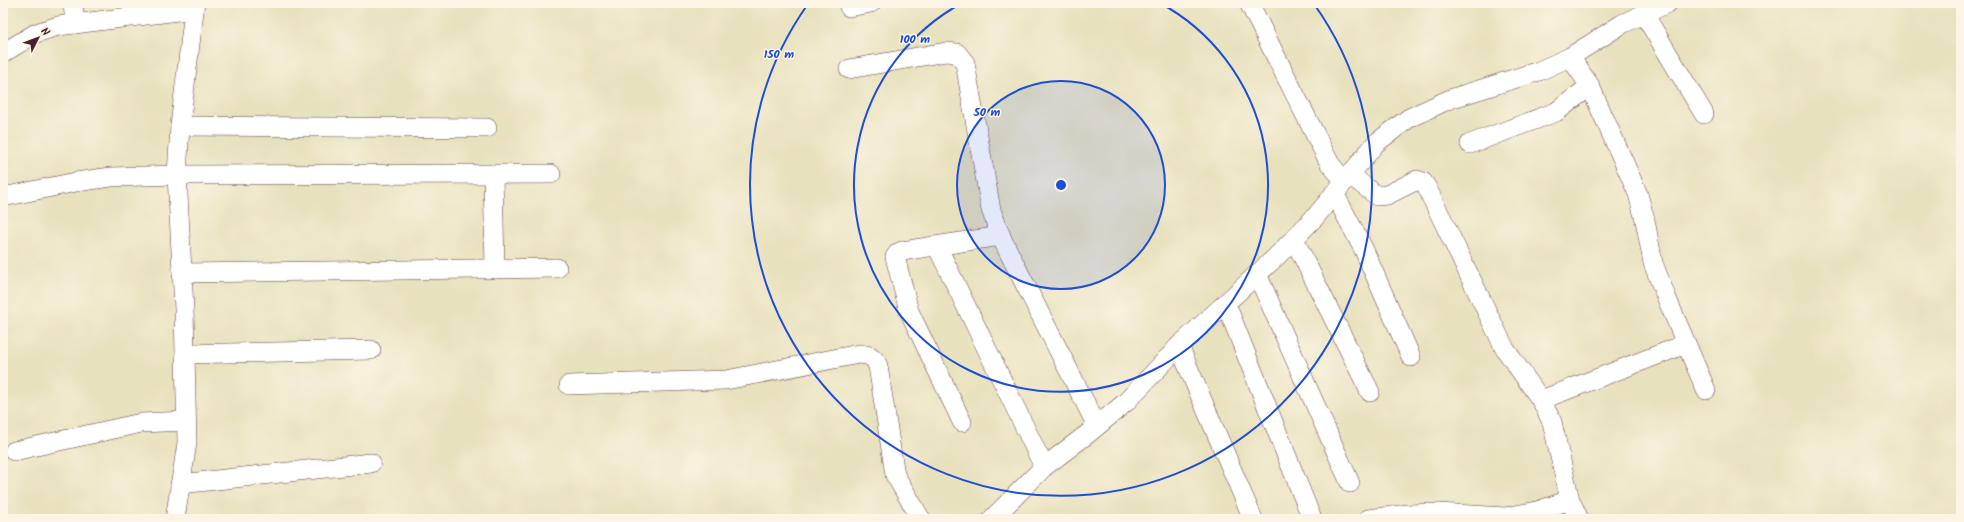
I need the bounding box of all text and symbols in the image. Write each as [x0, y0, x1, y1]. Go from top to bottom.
north arrow [18, 18, 58, 58]
text: N [36, 23, 54, 41]
text: 100 m [900, 30, 930, 49]
text: 150 m [764, 45, 794, 64]
text: 50 m [973, 103, 1001, 122]
centre of rings [1054, 178, 1068, 192]

